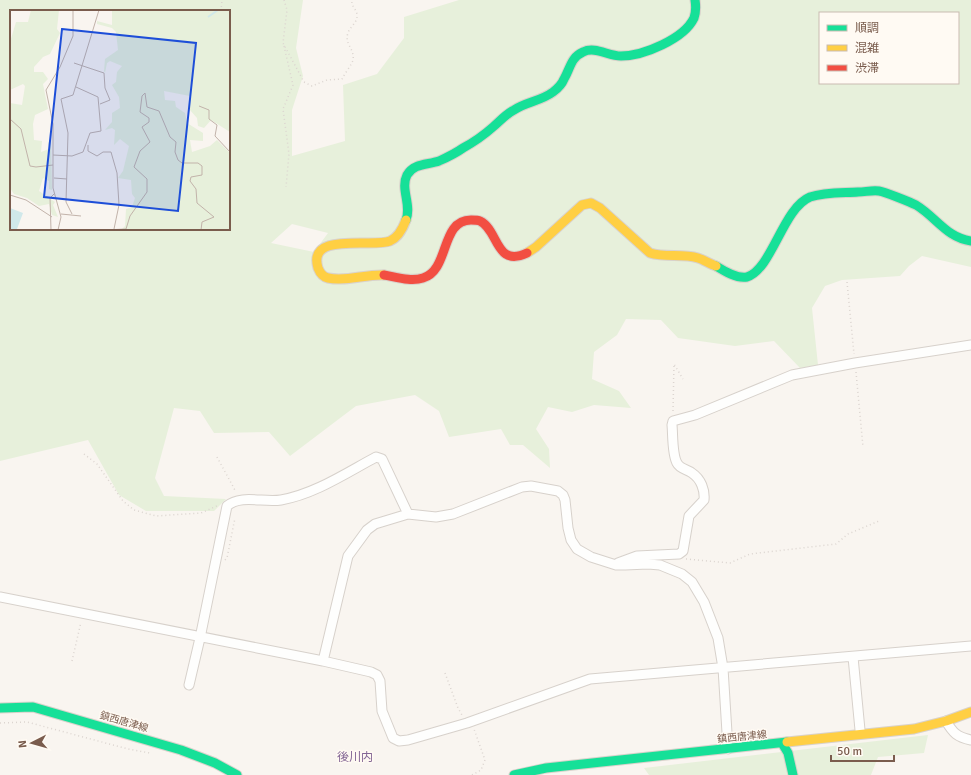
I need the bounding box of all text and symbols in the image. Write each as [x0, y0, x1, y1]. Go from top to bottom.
inset map [10, 10, 230, 230]
legend [819, 12, 959, 84]
text: 順調 [855, 21, 879, 36]
text: 混雑 [855, 41, 879, 56]
text: 渋滞 [855, 61, 879, 76]
street label: 鎮西唐津線 [98, 709, 150, 735]
north arrow [12, 723, 52, 763]
street label: 鎮西唐津線 [717, 728, 767, 746]
scale bar [831, 737, 894, 763]
text: N [16, 740, 29, 748]
text: 50 m [837, 744, 862, 759]
district label: 後川内 [337, 750, 373, 765]

